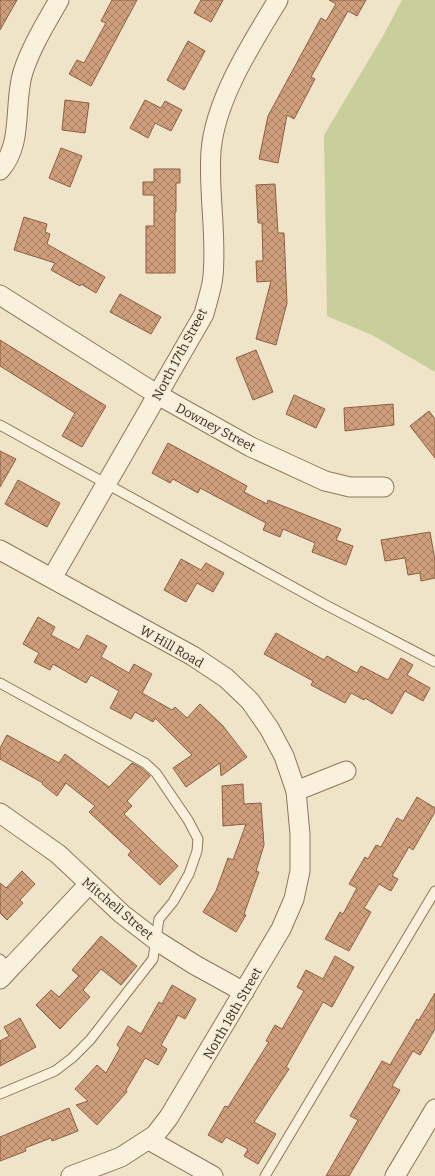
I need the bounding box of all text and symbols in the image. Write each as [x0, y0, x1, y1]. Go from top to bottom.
street label: North 17th Street [149, 305, 210, 403]
street label: Downey Street [173, 400, 258, 455]
street label: W Hill Road [137, 622, 206, 671]
street label: Mitchell Street [79, 874, 157, 943]
street label: North 18th Street [200, 964, 265, 1062]

